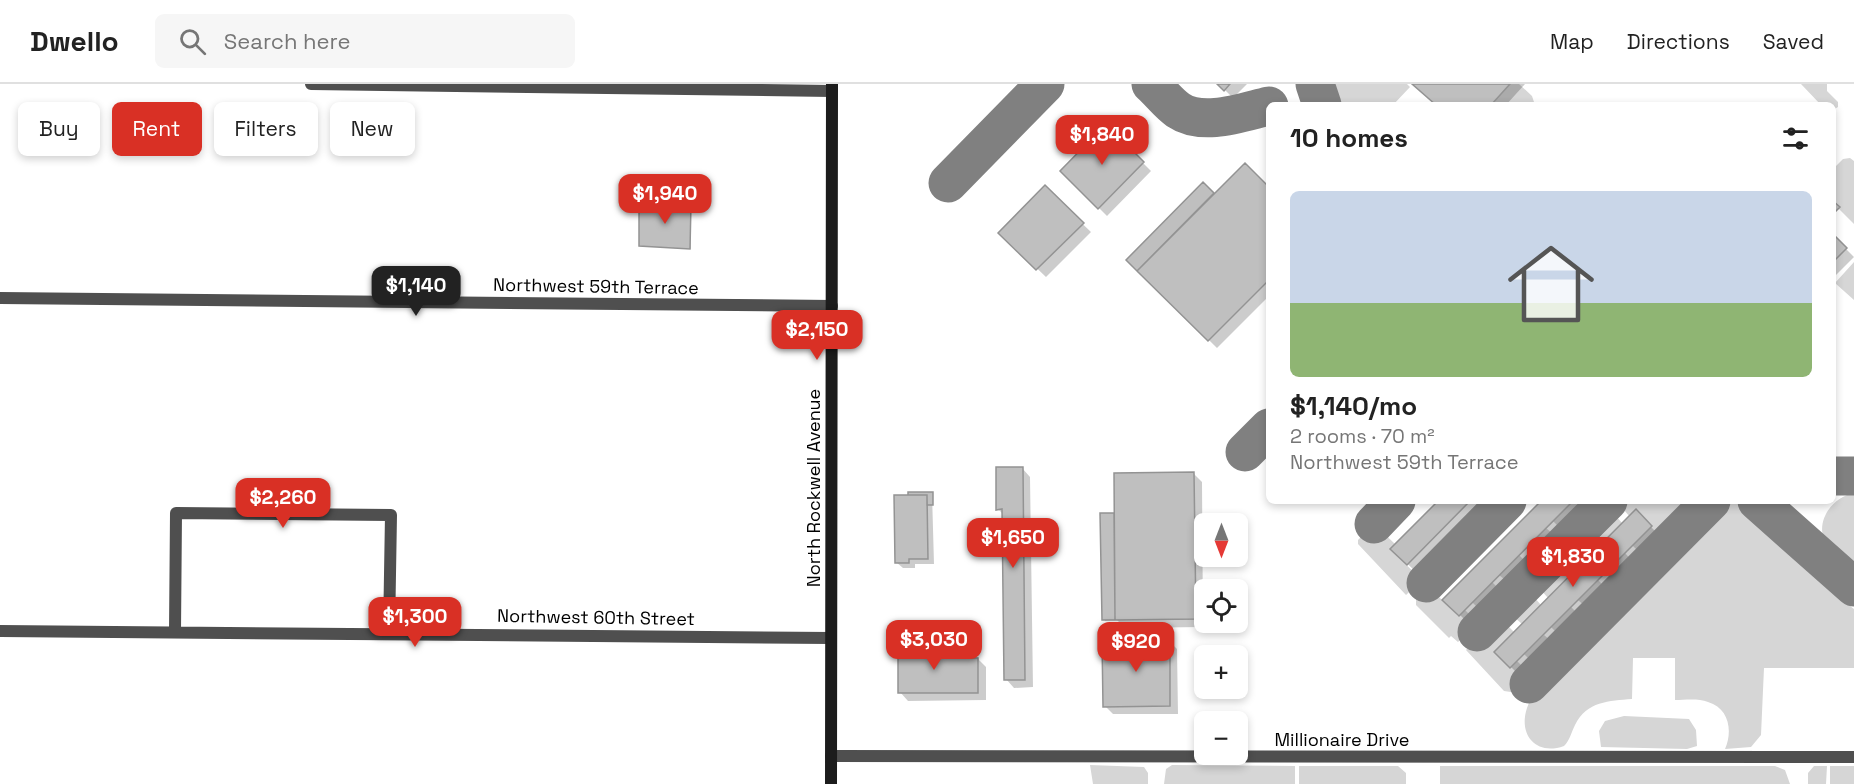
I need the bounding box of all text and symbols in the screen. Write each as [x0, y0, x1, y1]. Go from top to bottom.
search box [155, 14, 575, 68]
text: Dwello [30, 23, 119, 59]
icon: search [176, 25, 209, 58]
text: Search here [224, 27, 351, 55]
text: Map [1550, 28, 1594, 55]
text: Directions [1627, 28, 1730, 55]
text: Saved [1763, 28, 1824, 55]
chip: Buy [18, 102, 100, 156]
chip: Rent [112, 102, 202, 156]
chip: Filters [214, 102, 318, 156]
chip: New [330, 102, 415, 156]
pin: $1,840 [1053, 115, 1151, 166]
text: $1,840 [1070, 121, 1134, 147]
text: 10 homes [1290, 121, 1408, 155]
icon: filters [1779, 122, 1812, 155]
pin: $1,940 [616, 174, 714, 225]
text: $1,940 [632, 180, 698, 206]
icon: home [1497, 230, 1605, 338]
pin: $1,140 [367, 266, 465, 317]
text: $1,140 [386, 272, 446, 298]
street label: Northwest 59th Terrace [493, 273, 699, 299]
pin: $2,150 [768, 310, 866, 361]
text: $2,150 [786, 316, 848, 342]
street label: North Rockwell Avenue [802, 389, 825, 587]
text: $1,140/mo [1290, 389, 1417, 423]
text: 2 rooms · 70 m² [1290, 423, 1434, 449]
text: Northwest 59th Terrace [1290, 449, 1519, 475]
pin: $2,260 [234, 478, 332, 529]
text: $2,260 [249, 484, 317, 510]
north arrow [1194, 513, 1248, 567]
map controls [1194, 513, 1248, 765]
pin: $1,650 [964, 518, 1062, 569]
text: $1,650 [981, 524, 1045, 550]
pin: $1,830 [1524, 537, 1622, 588]
text: $1,830 [1541, 543, 1605, 569]
button: locate [1194, 579, 1248, 633]
pin: $1,300 [366, 597, 464, 648]
text: $1,300 [382, 603, 448, 629]
street label: Northwest 60th Street [497, 604, 695, 630]
pin: $3,030 [885, 620, 983, 671]
pin: $920 [1100, 622, 1172, 673]
text: $3,030 [900, 626, 968, 652]
text: $920 [1111, 628, 1161, 654]
button: + [1194, 645, 1248, 699]
button: − [1194, 711, 1248, 765]
street label: Millionaire Drive [1275, 728, 1410, 751]

